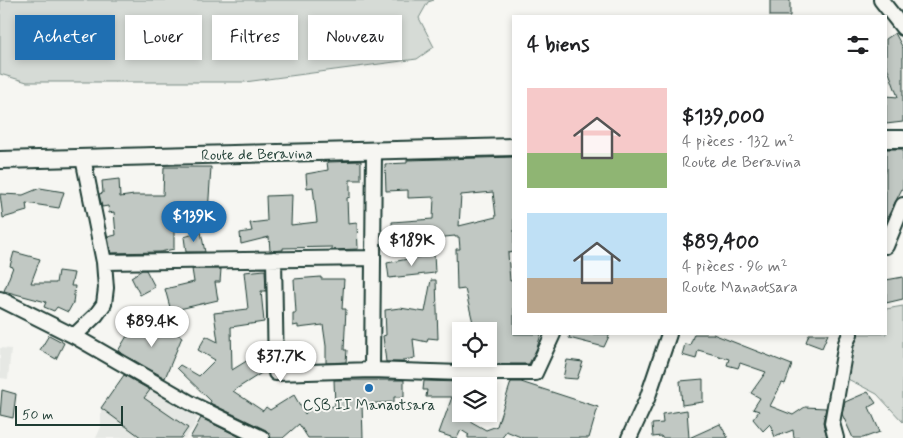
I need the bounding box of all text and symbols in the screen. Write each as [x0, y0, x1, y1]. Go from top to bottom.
chip: Acheter [15, 15, 115, 60]
chip: Louer [125, 15, 202, 60]
chip: Filtres [212, 15, 298, 60]
chip: Nouveau [308, 15, 402, 60]
text: 4 biens [527, 31, 590, 59]
icon: filters [844, 31, 872, 59]
text: $139,000 [682, 103, 765, 131]
icon: home [567, 108, 627, 168]
text: 4 pièces · 132 m² [682, 131, 794, 152]
street label: Route de Beravina [201, 144, 313, 166]
text: Route de Beravina [682, 152, 801, 173]
pin: $139K [159, 200, 229, 243]
text: $139K [172, 206, 216, 227]
pin: $189K [377, 224, 447, 267]
text: $89,400 [682, 228, 759, 256]
text: $189K [389, 230, 435, 251]
icon: home [567, 233, 627, 293]
text: 4 pièces · 96 m² [682, 256, 788, 277]
text: Route Manaotsara [682, 277, 798, 298]
pin: $89.4K [111, 306, 193, 348]
text: $89.4K [126, 311, 178, 332]
map controls [452, 322, 497, 422]
button: locate [452, 322, 497, 367]
pin: $37.7K [240, 340, 322, 383]
text: $37.7K [256, 346, 306, 367]
button: layers [452, 377, 497, 422]
marker: CSB II Manaotsara [363, 382, 375, 394]
place label: CSB II Manaotsara [303, 396, 436, 416]
scale bar [15, 403, 122, 426]
text: 50 m [22, 406, 53, 424]

